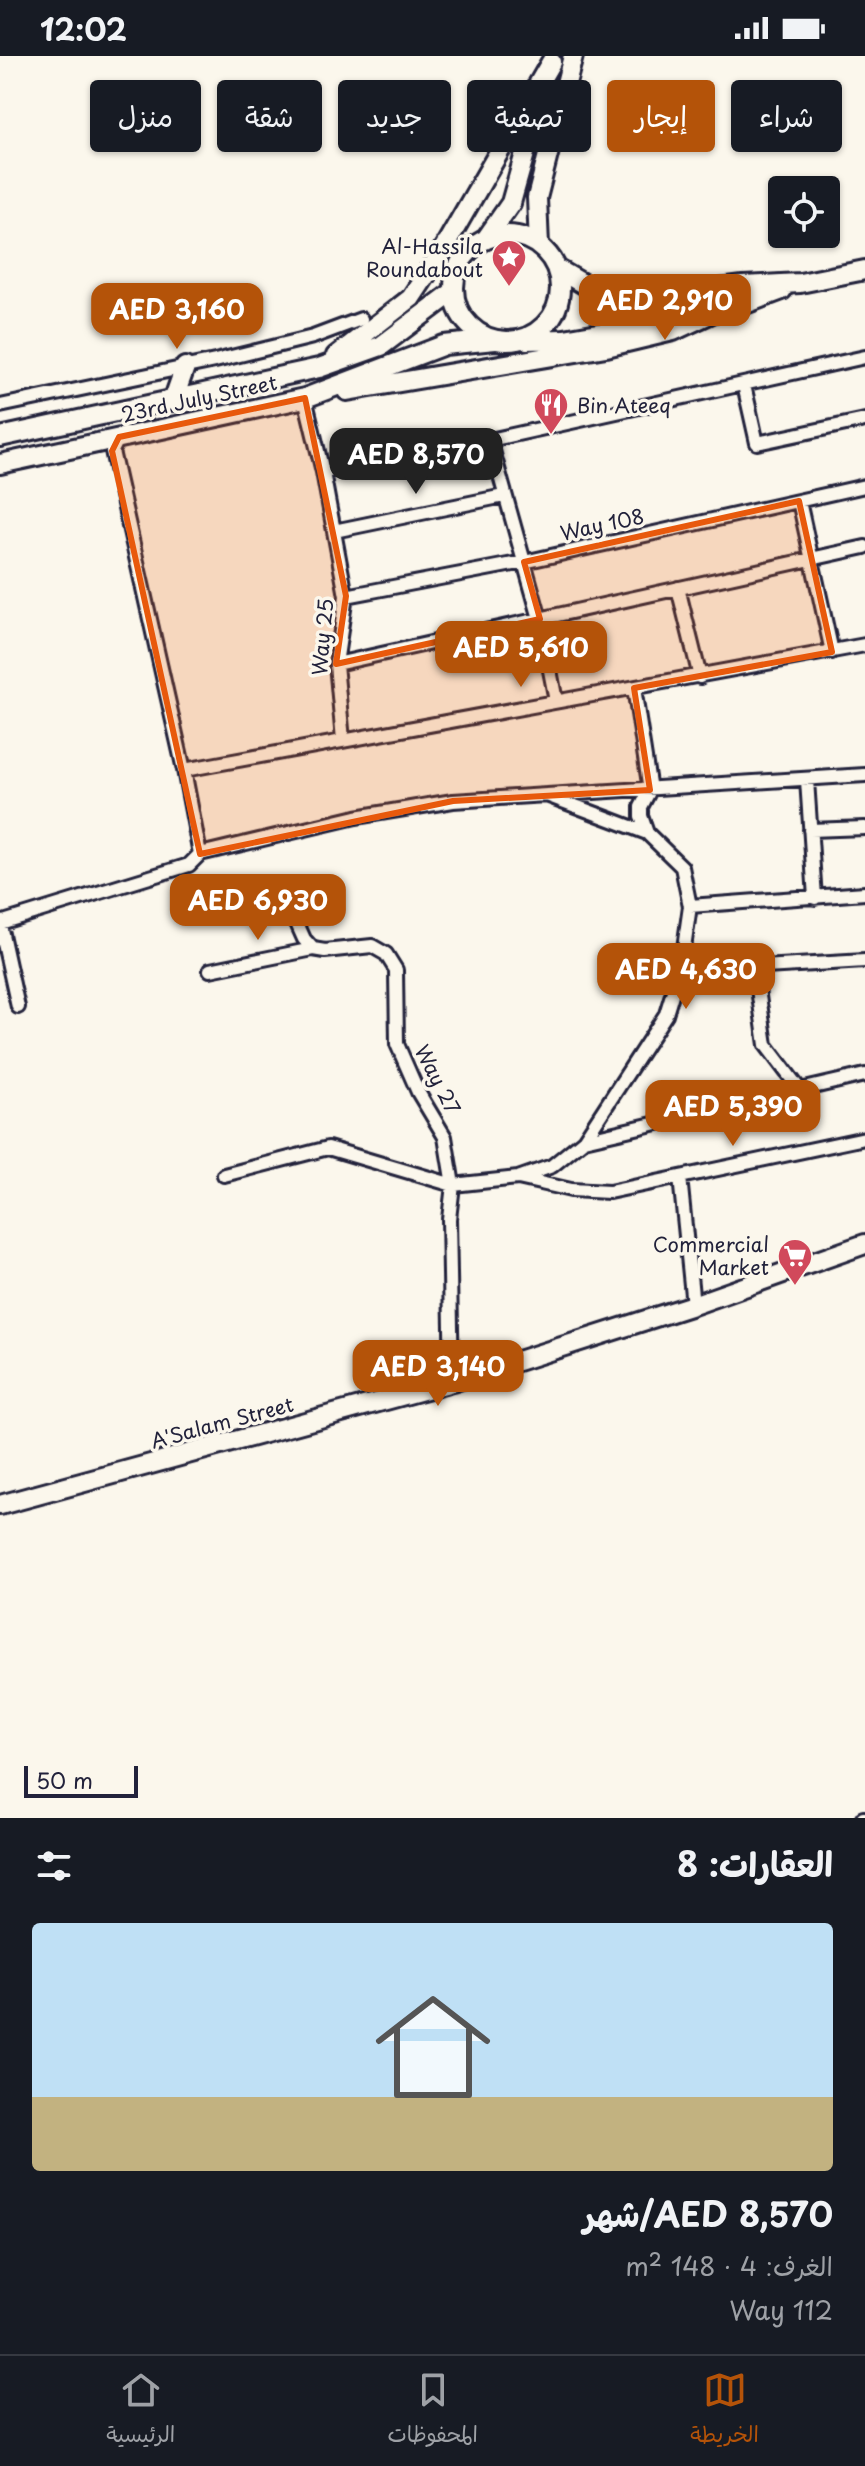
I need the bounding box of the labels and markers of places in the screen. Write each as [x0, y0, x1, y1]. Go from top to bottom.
place label: Al-Hassila Roundabout [366, 231, 483, 284]
place icon: Al-Hassila Roundabout [490, 238, 528, 288]
pin: AED 2,910 [573, 274, 757, 342]
pin: AED 3,160 [85, 283, 269, 351]
restaurant icon: Bin Ateeq [532, 386, 570, 436]
place label: Bin Ateeq [577, 390, 671, 420]
pin: AED 8,570 [324, 428, 508, 496]
pin: AED 5,610 [429, 621, 613, 689]
pin: AED 6,930 [166, 874, 350, 942]
pin: AED 4,630 [594, 943, 778, 1011]
pin: AED 5,390 [641, 1080, 825, 1148]
place label: Commercial Market [653, 1229, 769, 1282]
supermarket icon: Commercial Market [776, 1237, 814, 1287]
pin: AED 3,140 [346, 1340, 530, 1408]

